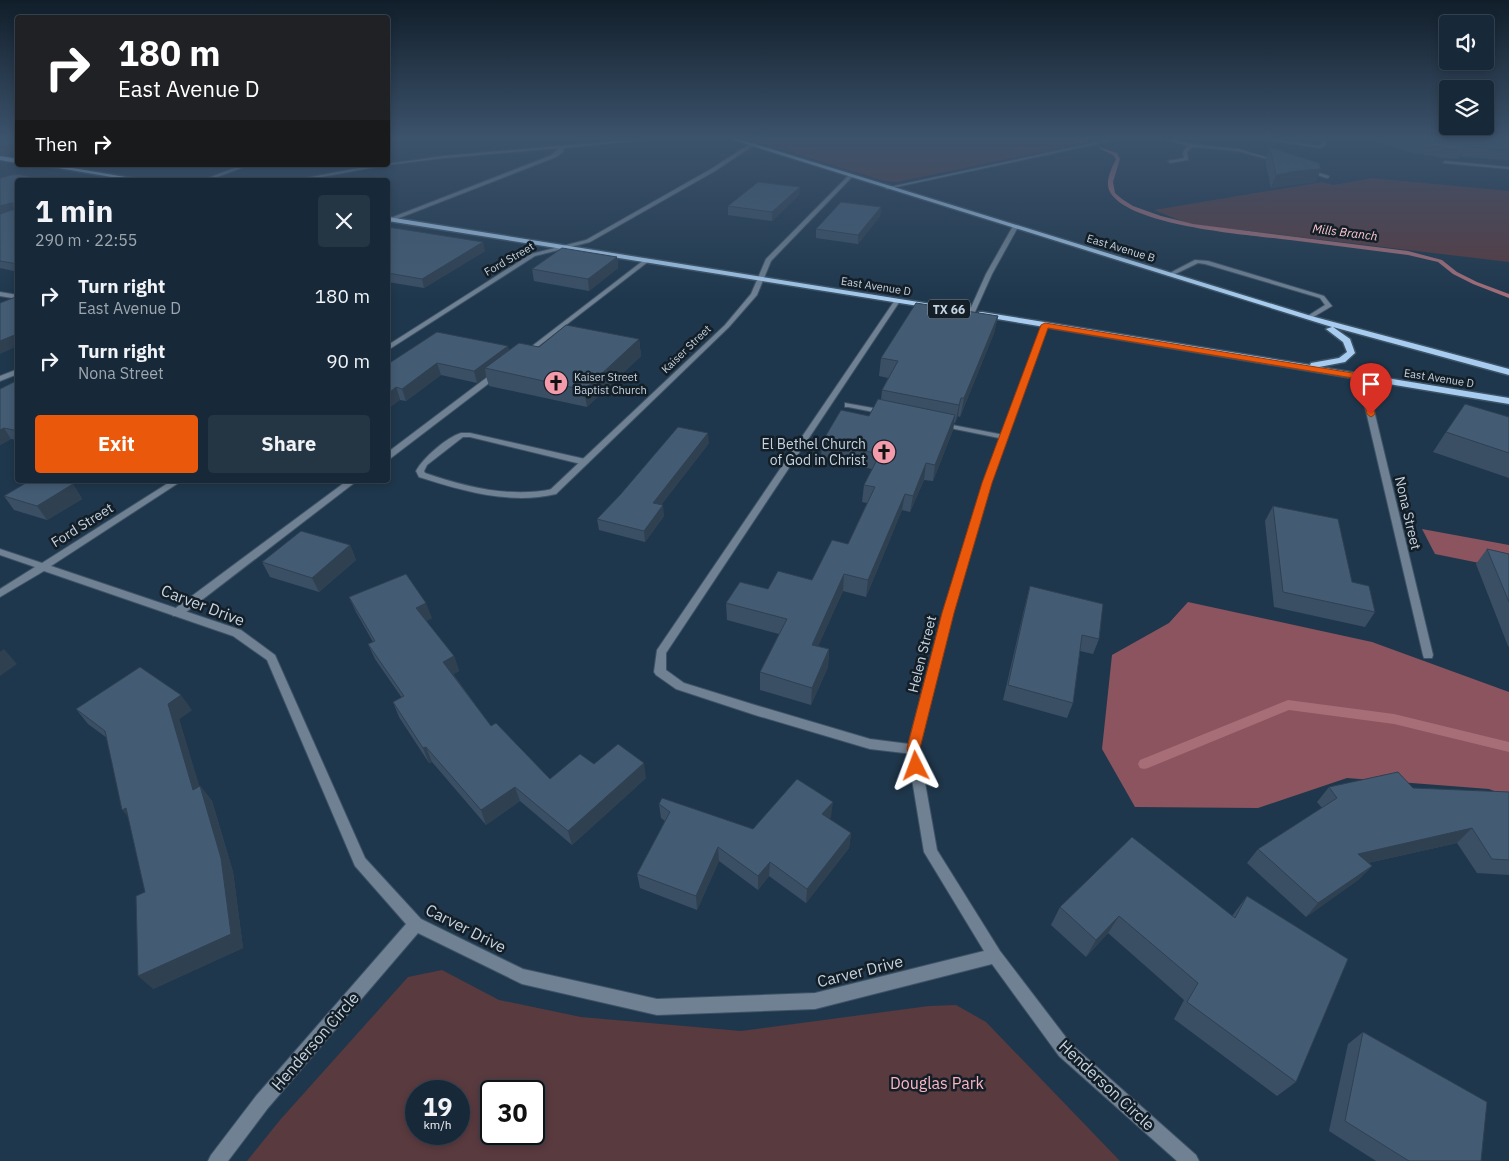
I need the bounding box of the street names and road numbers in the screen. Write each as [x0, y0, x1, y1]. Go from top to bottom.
street label: East Avenue B [1085, 231, 1157, 265]
street label: Ford Street [482, 239, 537, 279]
street label: East Avenue D [840, 274, 912, 298]
road number: TX 66 [928, 300, 970, 318]
street label: Kaiser Street [658, 322, 714, 376]
street label: East Avenue D [1403, 366, 1475, 390]
street label: Nona Street [1391, 474, 1425, 552]
street label: Ford Street [47, 499, 117, 551]
street label: Carver Drive [158, 580, 248, 630]
street label: Helen Street [904, 614, 940, 694]
street label: Carver Drive [422, 899, 510, 957]
street label: Carver Drive [815, 951, 905, 991]
street label: Henderson Circle [267, 988, 363, 1094]
street label: Henderson Circle [1055, 1036, 1159, 1135]

